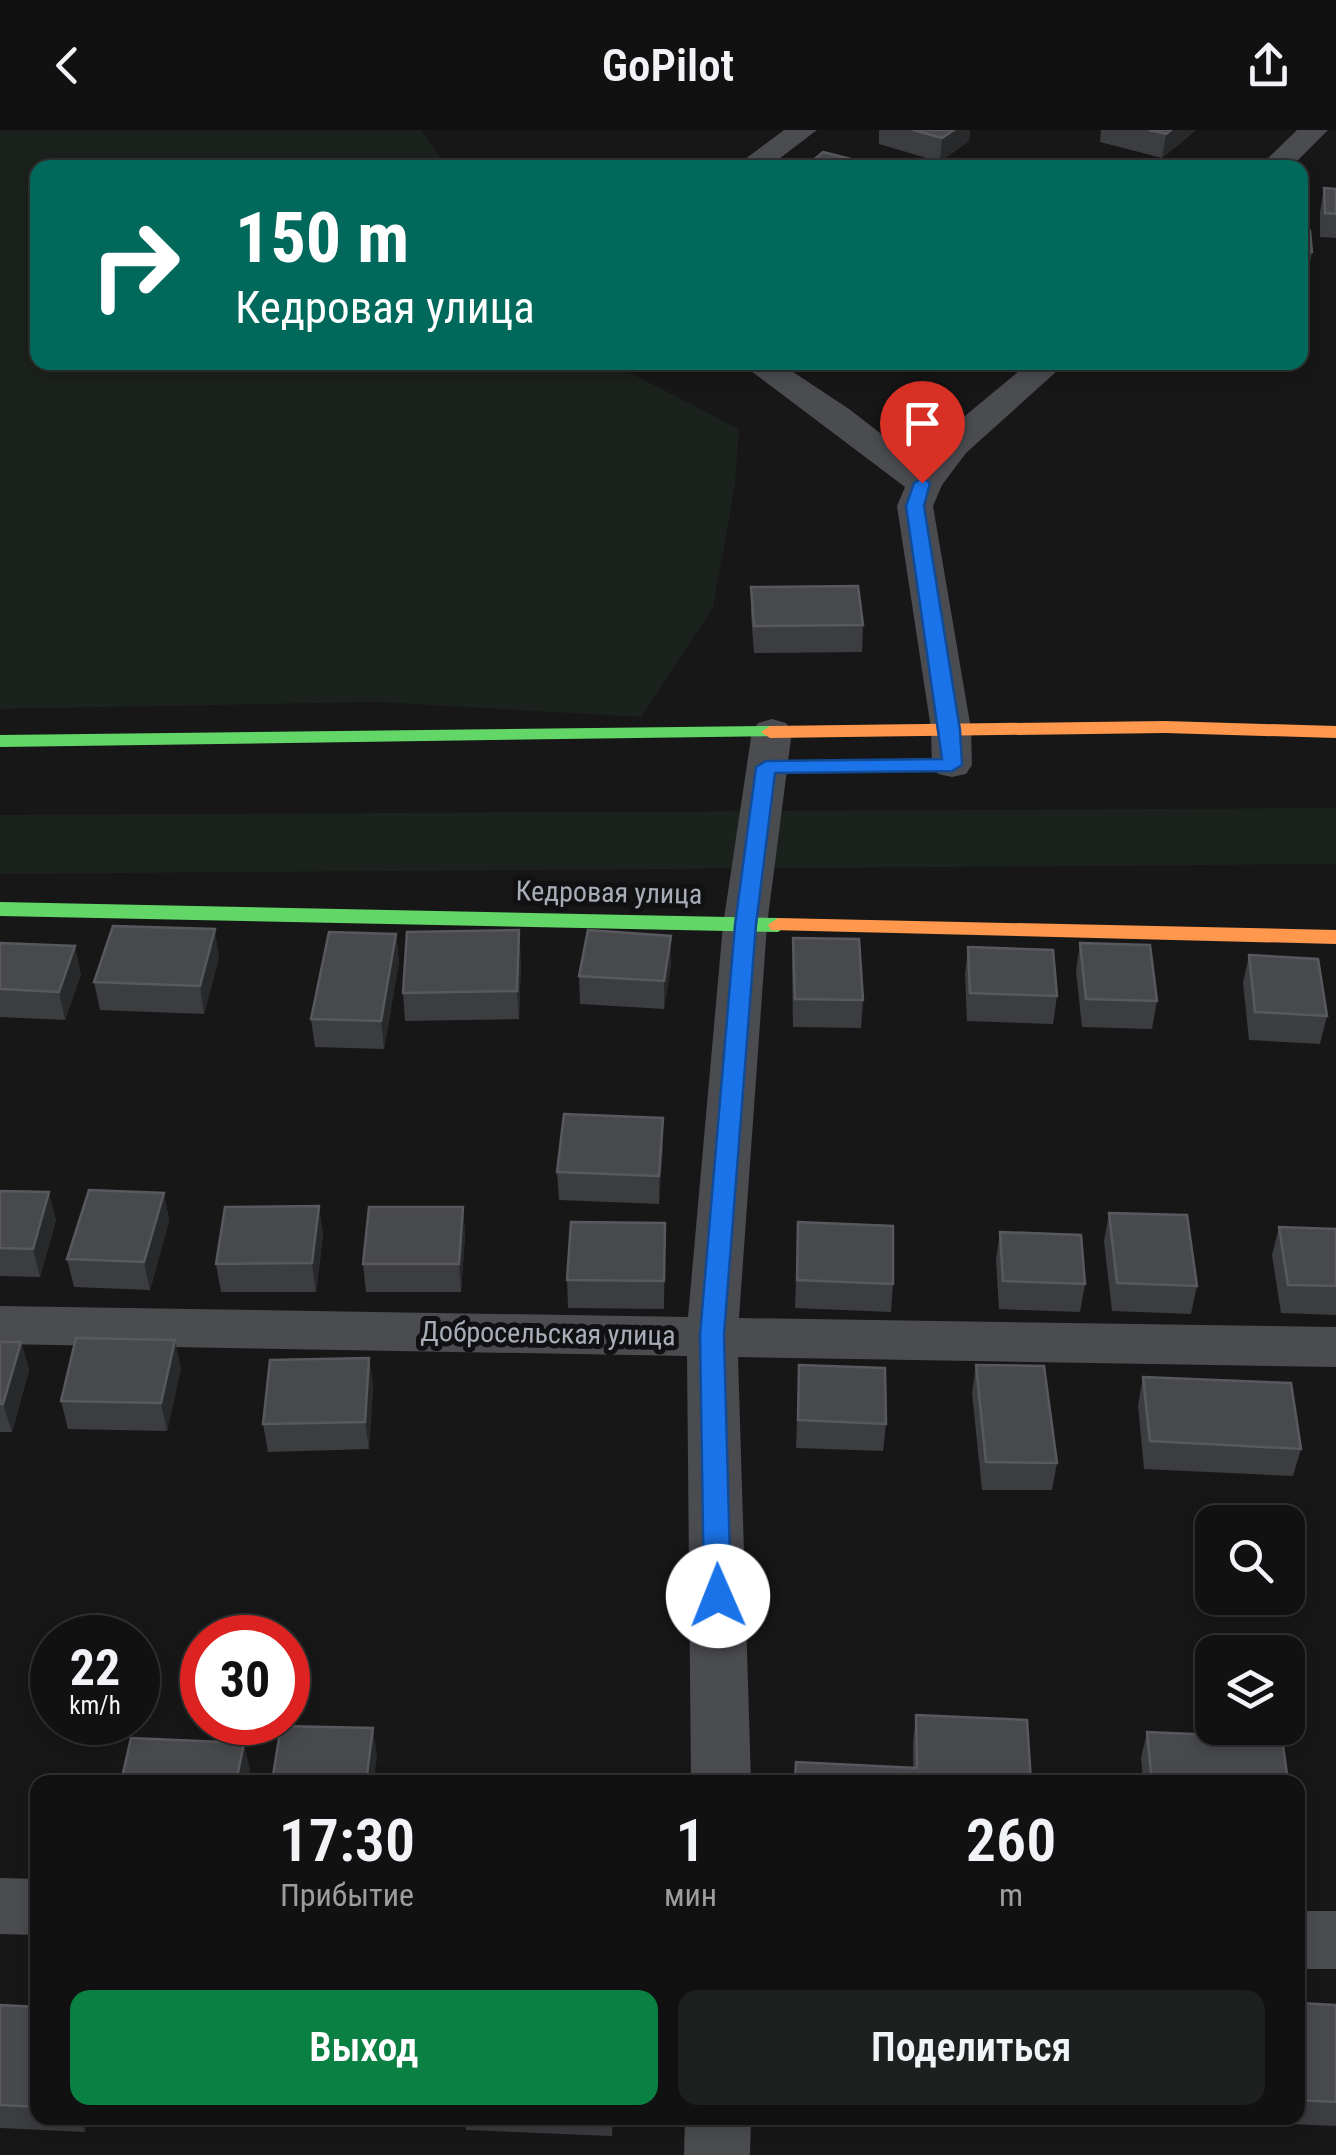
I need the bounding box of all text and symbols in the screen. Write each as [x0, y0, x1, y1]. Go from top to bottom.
icon: back [40, 38, 95, 93]
icon: share [1241, 38, 1296, 93]
text: GoPilot [602, 39, 734, 92]
text: 150 m [235, 197, 409, 279]
icon: right [70, 200, 200, 330]
text: Кедровая улица [235, 281, 535, 334]
pin [880, 381, 965, 484]
icon: arrive [895, 396, 950, 451]
street label: Кедровая улица [515, 874, 703, 911]
street label: Добросельская улица [420, 1315, 676, 1352]
map controls [1195, 1505, 1305, 1745]
button: search [1195, 1505, 1305, 1615]
position arrow [666, 1544, 770, 1648]
speed limit sign: 30 [180, 1615, 310, 1745]
button: layers [1195, 1635, 1305, 1745]
text: 22 [70, 1639, 120, 1697]
text: km/h [69, 1691, 121, 1720]
text: 17:30 [279, 1805, 415, 1876]
text: 1 [675, 1805, 706, 1876]
text: 260 [966, 1805, 1056, 1876]
text: Прибытие [280, 1876, 414, 1914]
text: мин [664, 1876, 717, 1914]
text: m [999, 1876, 1023, 1914]
button: Выход [70, 1990, 658, 2105]
button: Поделиться [678, 1990, 1265, 2105]

